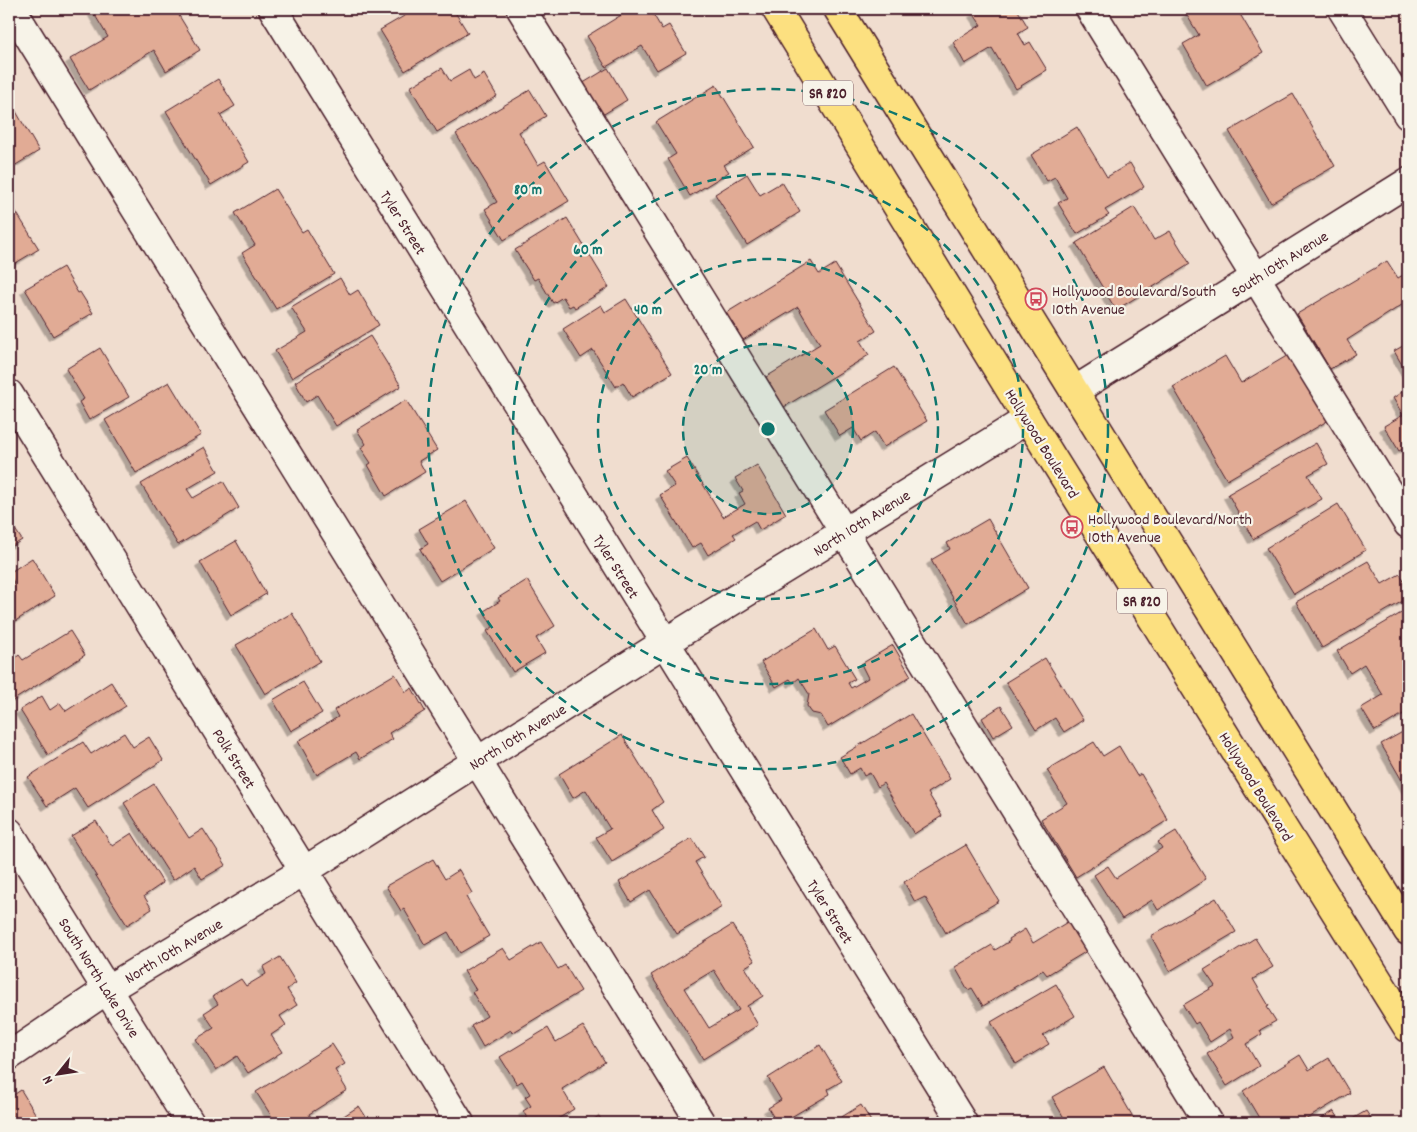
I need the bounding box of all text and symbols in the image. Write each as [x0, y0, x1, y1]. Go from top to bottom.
road number: SR 820 [803, 80, 853, 106]
text: 80 m [514, 180, 542, 202]
street label: Tyler Street [373, 187, 431, 260]
street label: South 10th Avenue [1227, 226, 1333, 304]
text: 60 m [573, 240, 603, 262]
place label: Hollywood Boulevard/South 10th Avenue [1052, 281, 1216, 322]
bus stop icon: Hollywood Boulevard/South 10th Avenue [1024, 287, 1048, 311]
text: 40 m [634, 300, 662, 322]
text: 20 m [694, 360, 722, 382]
street label: Hollywood Boulevard [998, 385, 1084, 504]
centre of rings [759, 420, 777, 438]
street label: North 10th Avenue [809, 485, 915, 563]
place label: Hollywood Boulevard/North 10th Avenue [1088, 509, 1252, 550]
bus stop icon: Hollywood Boulevard/North 10th Avenue [1060, 515, 1084, 539]
street label: Tyler Street [586, 531, 644, 604]
road number: SR 820 [1117, 588, 1167, 614]
street label: North 10th Avenue [465, 699, 571, 777]
street label: Polk Street [205, 725, 261, 794]
street label: Hollywood Boulevard [1212, 728, 1298, 847]
street label: Tyler Street [800, 876, 858, 949]
street label: South North Lake Drive [52, 914, 144, 1043]
street label: North 10th Avenue [121, 914, 228, 991]
north arrow [32, 1050, 82, 1100]
text: N [38, 1071, 59, 1087]

